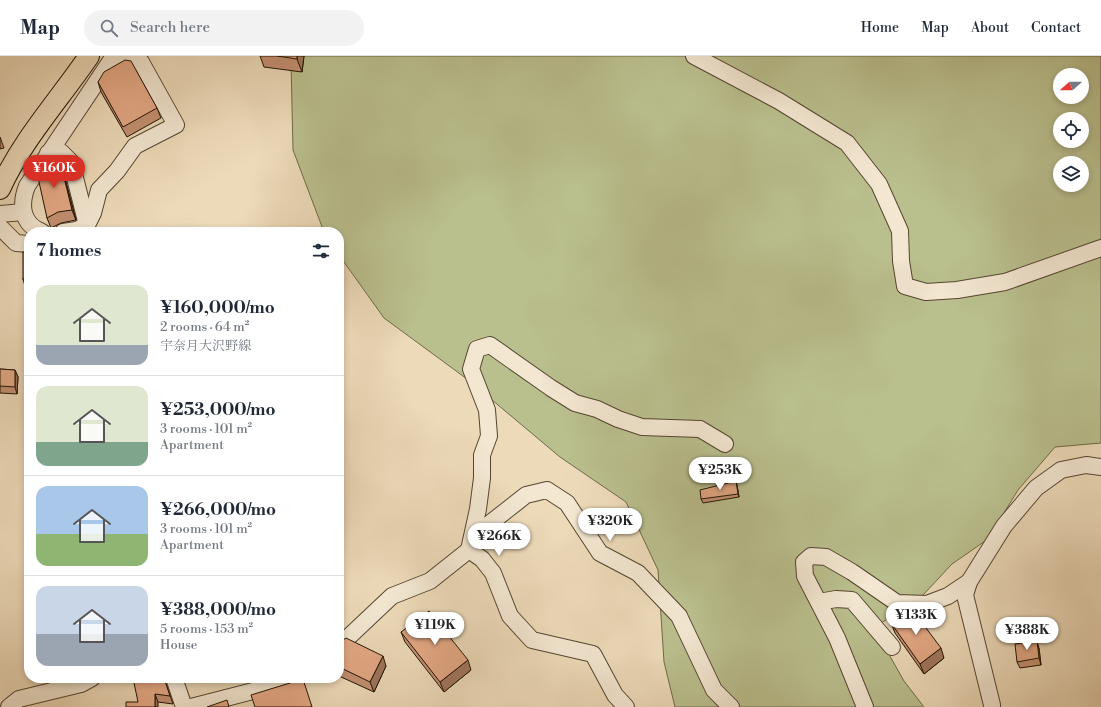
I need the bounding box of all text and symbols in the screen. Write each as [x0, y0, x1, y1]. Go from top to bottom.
search box [84, 10, 364, 46]
text: Map [20, 16, 60, 40]
icon: search [98, 17, 120, 39]
text: Search here [130, 18, 210, 37]
text: Home [861, 19, 899, 37]
text: Map [921, 19, 949, 37]
text: About [971, 19, 1009, 37]
text: Contact [1031, 19, 1081, 37]
north arrow [1053, 68, 1089, 104]
map controls [1053, 68, 1089, 192]
button: locate [1053, 112, 1089, 148]
pin: ¥160K [26, 155, 82, 189]
button: layers [1053, 156, 1089, 192]
text: ¥160K [32, 160, 76, 176]
text: 7 homes [36, 240, 101, 262]
icon: filters [310, 240, 332, 262]
text: ¥160,000/mo [160, 297, 275, 319]
icon: home [68, 301, 116, 349]
text: 2 rooms · 64 m² [160, 319, 249, 335]
text: 宇奈月大沢野線 [160, 338, 251, 354]
text: ¥253,000/mo [160, 399, 275, 421]
icon: home [68, 402, 116, 450]
text: 3 rooms · 101 m² [160, 421, 252, 437]
text: Apartment [160, 437, 224, 453]
pin: ¥253K [692, 457, 748, 491]
text: ¥253K [698, 462, 742, 478]
text: ¥266,000/mo [160, 499, 276, 521]
icon: home [68, 502, 116, 550]
pin: ¥320K [582, 508, 638, 542]
text: ¥320K [587, 513, 633, 529]
text: 3 rooms · 101 m² [160, 521, 252, 537]
pin: ¥266K [471, 523, 527, 557]
text: ¥266K [476, 528, 522, 544]
text: Apartment [160, 537, 224, 553]
text: ¥388,000/mo [160, 599, 276, 621]
icon: home [68, 602, 116, 650]
pin: ¥133K [888, 602, 944, 636]
text: ¥133K [895, 607, 937, 623]
pin: ¥119K [407, 612, 463, 646]
text: ¥119K [414, 617, 456, 633]
pin: ¥388K [999, 617, 1055, 651]
text: 5 rooms · 153 m² [160, 621, 253, 637]
text: ¥388K [1005, 622, 1049, 638]
text: House [160, 637, 197, 653]

